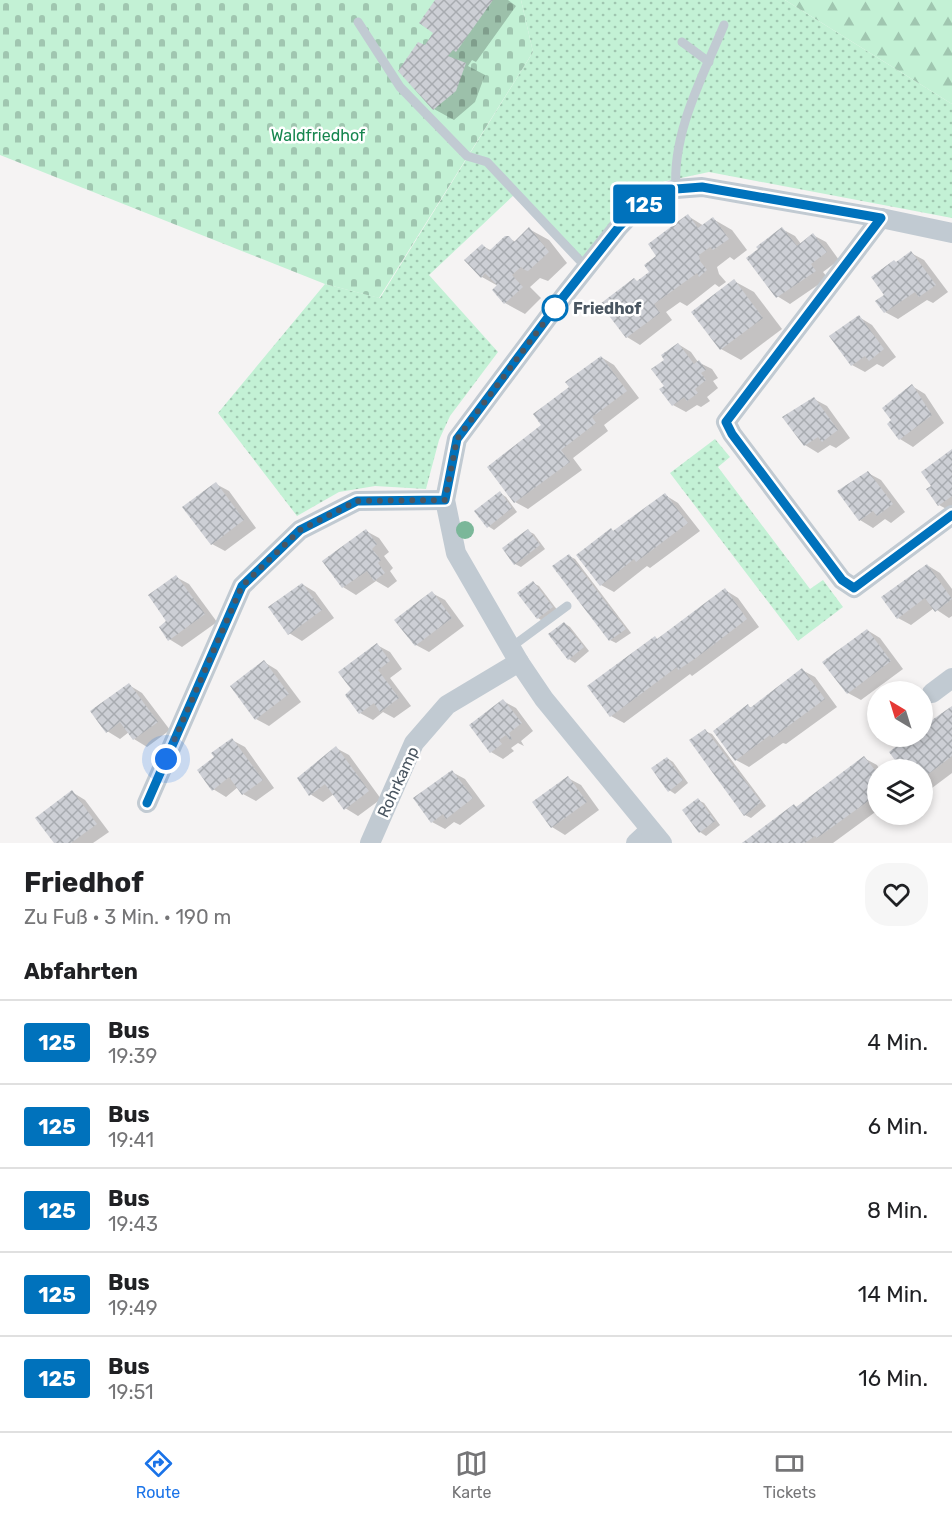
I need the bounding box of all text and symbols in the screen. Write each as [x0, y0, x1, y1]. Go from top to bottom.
park label: Waldfriedhof [271, 126, 366, 145]
line badge: 125 [610, 184, 678, 224]
text: 125 [625, 192, 663, 217]
marker: Friedhof [542, 295, 568, 321]
place label: Friedhof [573, 299, 642, 318]
north arrow [867, 681, 933, 747]
map controls [867, 681, 933, 825]
your location [151, 744, 181, 774]
street label: Rohrkamp [373, 744, 423, 820]
button: layers [867, 759, 933, 825]
button: heart [865, 863, 928, 926]
text: Friedhof [24, 866, 144, 899]
text: Zu Fuß · 3 Min. · 190 m [24, 905, 231, 929]
text: Abfahrten [24, 958, 138, 985]
text: Bus [108, 1017, 150, 1044]
text: 4 Min. [867, 1029, 928, 1056]
text: 125 [38, 1030, 76, 1055]
text: 19:39 [108, 1044, 157, 1068]
text: Bus [108, 1101, 150, 1128]
text: 6 Min. [868, 1113, 928, 1140]
text: 125 [38, 1114, 76, 1139]
text: 19:41 [108, 1128, 154, 1152]
text: Bus [108, 1185, 150, 1212]
text: 8 Min. [867, 1197, 928, 1224]
text: 125 [38, 1198, 76, 1223]
text: 19:43 [108, 1212, 158, 1236]
text: Bus [108, 1269, 150, 1296]
text: 14 Min. [858, 1281, 928, 1308]
text: 125 [38, 1282, 76, 1307]
text: 19:49 [108, 1296, 158, 1320]
text: Bus [108, 1353, 150, 1380]
text: 16 Min. [858, 1365, 928, 1392]
text: 125 [38, 1366, 76, 1391]
text: 19:51 [108, 1380, 154, 1404]
tab: Route [136, 1447, 180, 1502]
tab: Karte [452, 1447, 491, 1502]
tab: Tickets [763, 1447, 816, 1502]

